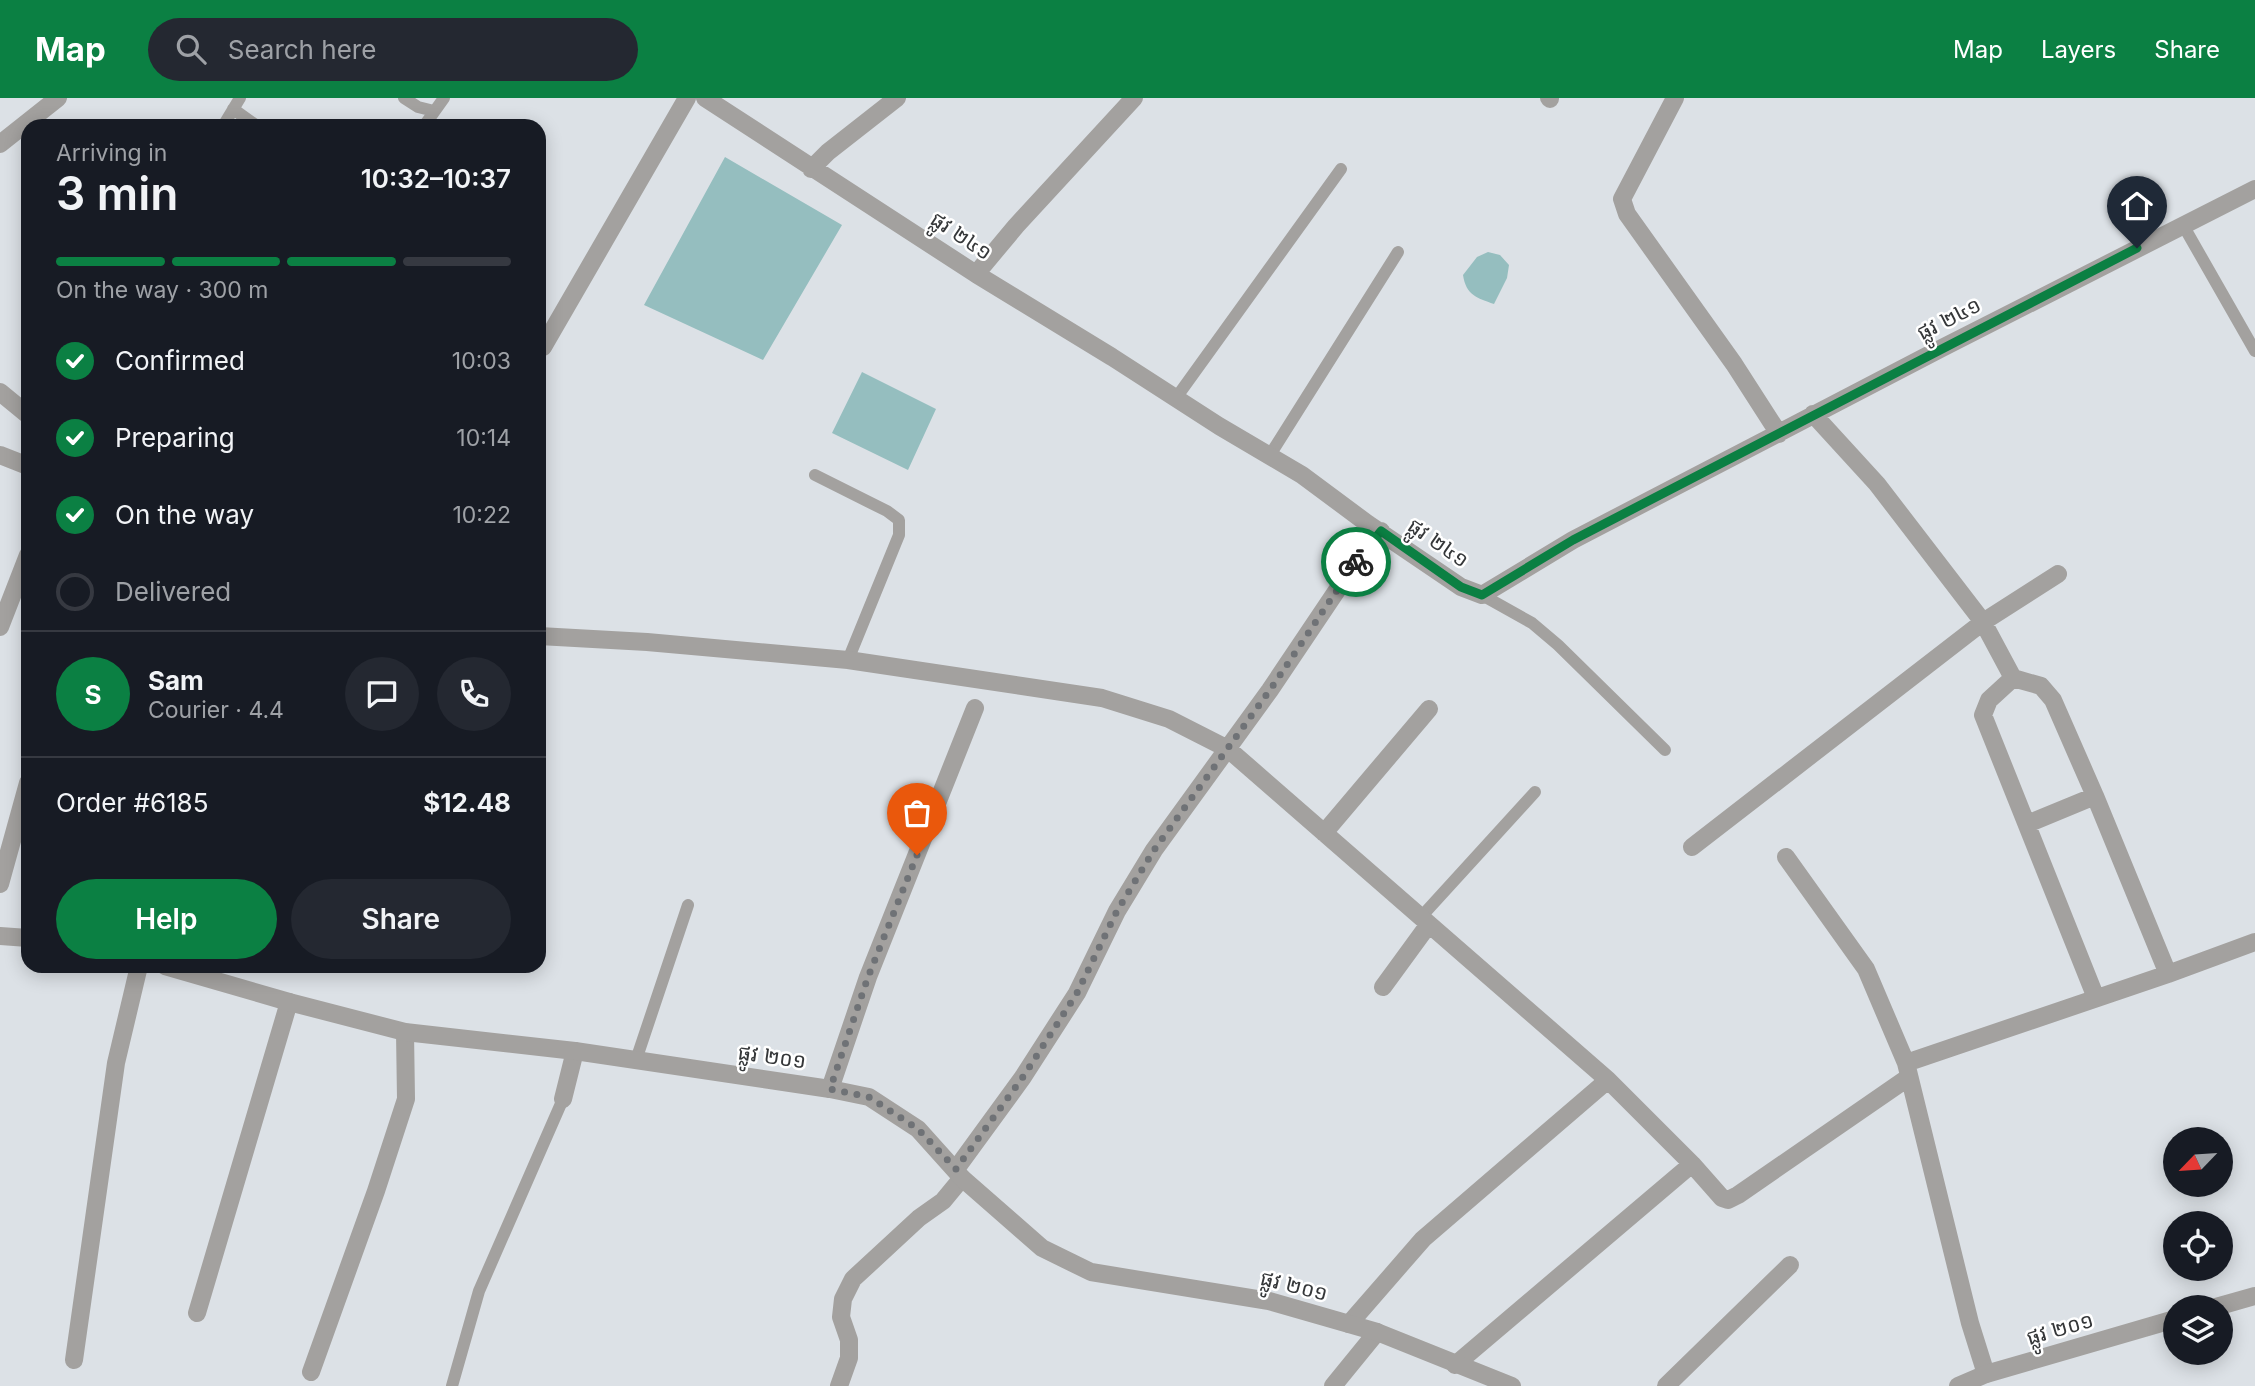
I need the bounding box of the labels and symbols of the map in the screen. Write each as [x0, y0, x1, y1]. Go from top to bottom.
pin [2107, 176, 2167, 248]
street label: ផ្លូវ ២៤១ [922, 206, 997, 271]
street label: ផ្លូវ ២៤១ [1913, 292, 1988, 352]
street label: ផ្លូវ ២៤១ [1399, 513, 1474, 578]
courier [1321, 527, 1391, 597]
pin [887, 783, 947, 855]
street label: ផ្លូវ ២០១ [735, 1039, 808, 1081]
north arrow [2163, 1127, 2233, 1197]
street label: ផ្លូវ ២០១ [1256, 1265, 1330, 1313]
street label: ផ្លូវ ២០១ [2023, 1307, 2098, 1357]

